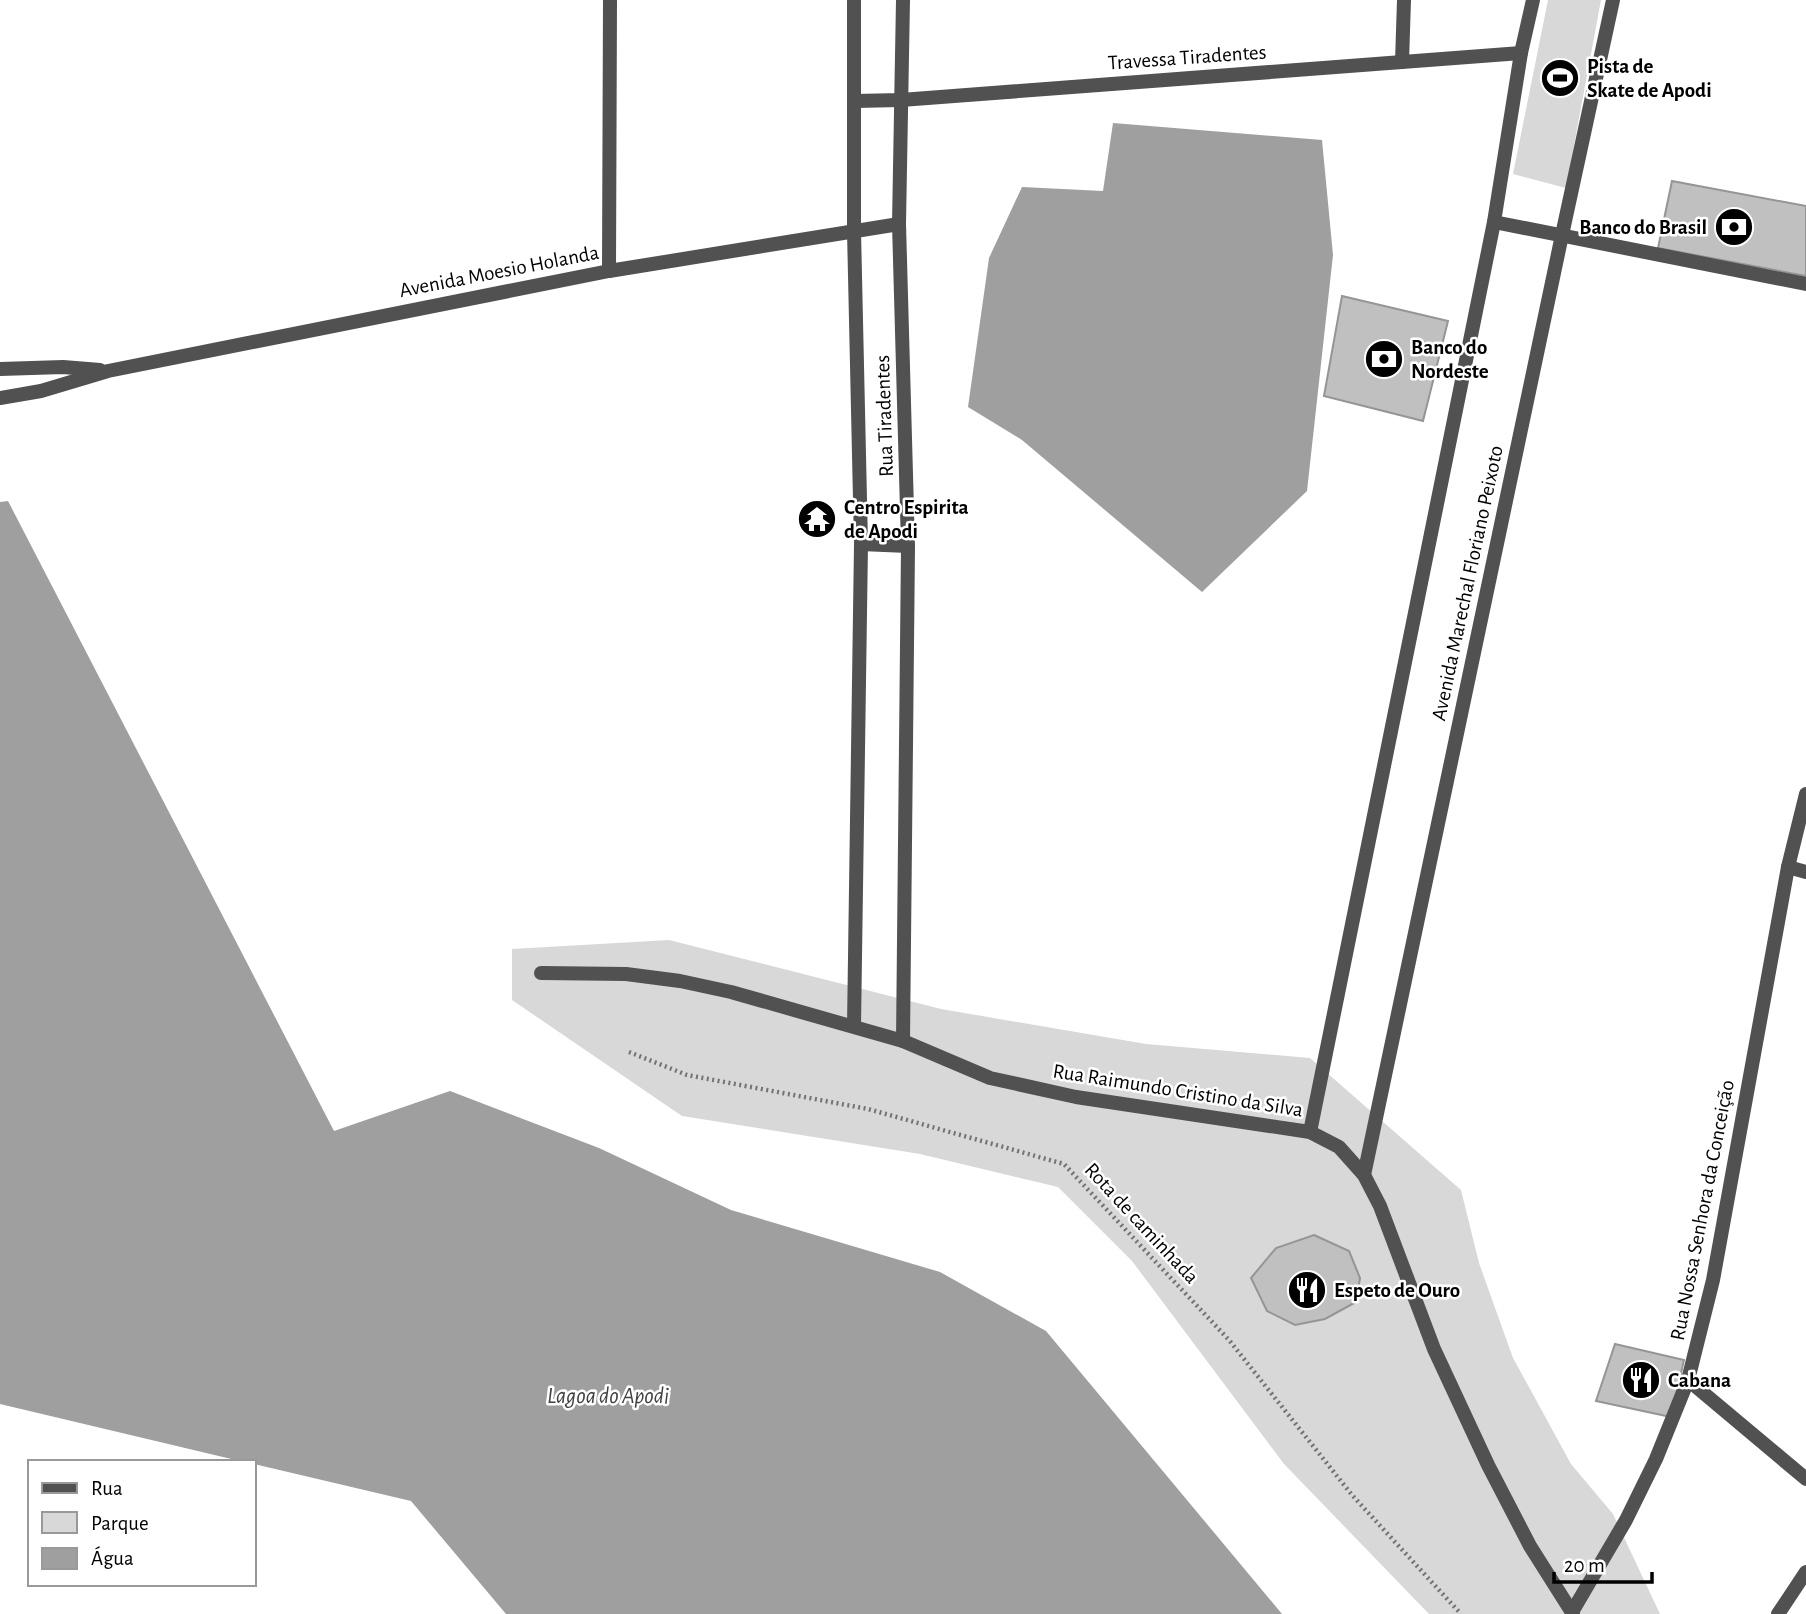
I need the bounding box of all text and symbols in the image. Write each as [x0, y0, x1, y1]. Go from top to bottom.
street label: Travessa Tiradentes [1107, 41, 1267, 74]
place label: Pista de Skate de Apodi [1587, 56, 1712, 101]
sports icon: Pista de Skate de Apodi [1539, 57, 1581, 99]
bank icon: Banco do Brasil [1713, 206, 1755, 248]
place label: Banco do Brasil [1579, 217, 1707, 238]
street label: Avenida Moesio Holanda [397, 242, 601, 301]
place label: Banco do Nordeste [1411, 337, 1489, 382]
bank icon: Banco do Nordeste [1363, 338, 1405, 380]
street label: Rua Tiradentes [872, 355, 897, 477]
street label: Avenida Marechal Floriano Peixoto [1428, 444, 1507, 723]
place label: Centro Espirita de Apodi [844, 497, 969, 542]
temple icon: Centro Espirita de Apodi [796, 498, 838, 540]
street label: Rua Raimundo Cristino da Silva [1051, 1060, 1305, 1121]
street label: Rua Nossa Senhora da Conceição [1667, 1078, 1738, 1342]
street label: Rota de caminhada [1081, 1159, 1203, 1288]
restaurant icon: Espeto de Ouro [1286, 1269, 1328, 1311]
place label: Espeto de Ouro [1334, 1280, 1460, 1301]
restaurant icon: Cabana [1620, 1359, 1662, 1401]
place label: Cabana [1668, 1370, 1731, 1391]
water label: Lagoa do Apodi [547, 1385, 669, 1408]
legend [28, 1460, 256, 1586]
text: Rua [91, 1478, 123, 1499]
text: Parque [91, 1513, 149, 1534]
scale bar [1554, 1540, 1652, 1584]
text: Água [91, 1546, 134, 1569]
text: 20 m [1564, 1555, 1605, 1576]

